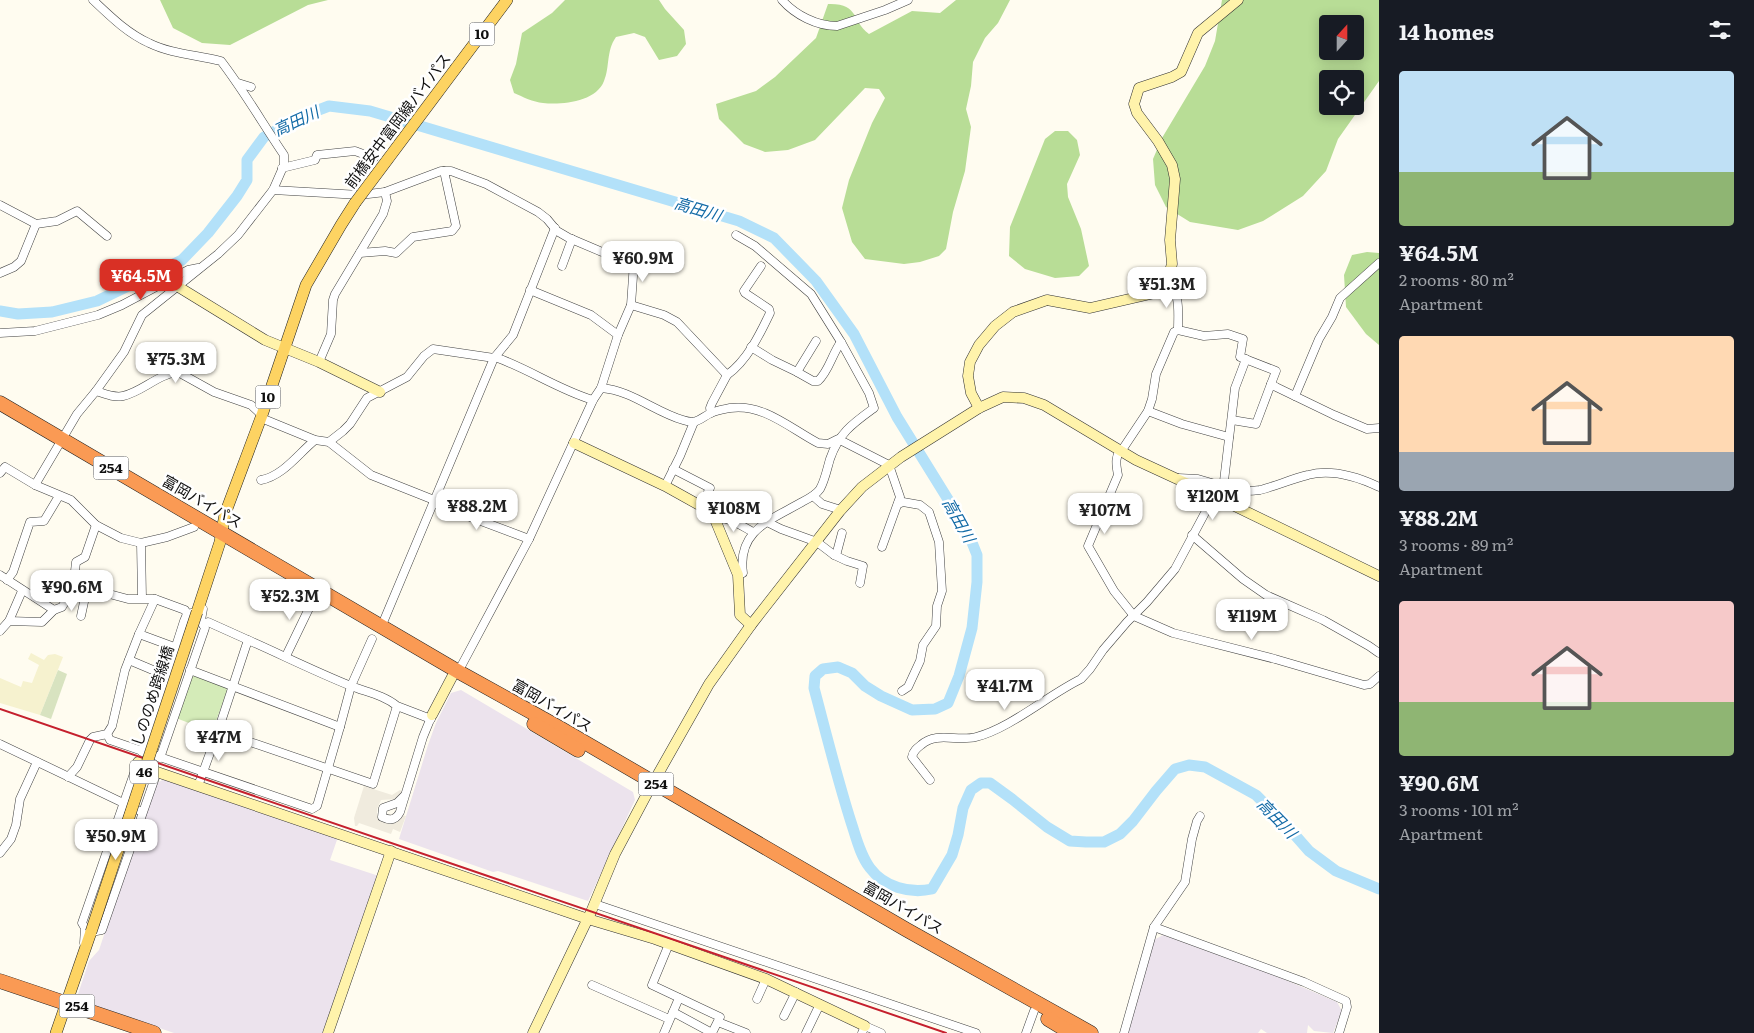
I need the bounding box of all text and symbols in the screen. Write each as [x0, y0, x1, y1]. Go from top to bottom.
north arrow [1319, 15, 1364, 60]
map controls [1319, 15, 1364, 115]
text: 14 homes [1399, 15, 1494, 46]
icon: filters [1706, 16, 1734, 44]
road number: 10 [470, 22, 494, 46]
street label: 前橋安中富岡線バイパス [338, 47, 456, 193]
button: locate [1319, 70, 1364, 115]
water label: 高田川 [269, 98, 324, 141]
icon: home [1522, 103, 1612, 193]
water label: 高田川 [672, 190, 727, 227]
text: ¥64.5M [1399, 236, 1479, 267]
pin: ¥60.9M [602, 240, 684, 283]
text: ¥60.9M [612, 245, 674, 269]
pin: ¥64.5M [100, 258, 182, 301]
text: ¥64.5M [111, 263, 171, 287]
pin: ¥51.3M [1126, 266, 1208, 309]
text: 2 rooms · 80 m² [1399, 267, 1514, 291]
text: ¥51.3M [1138, 271, 1196, 295]
text: Apartment [1399, 291, 1483, 315]
pin: ¥75.3M [135, 342, 217, 384]
text: ¥75.3M [146, 346, 206, 370]
icon: home [1522, 368, 1612, 458]
road number: 10 [256, 386, 280, 408]
road number: 254 [94, 456, 128, 479]
street label: 富岡バイパス [158, 468, 247, 533]
pin: ¥120M [1178, 478, 1248, 521]
text: ¥120M [1187, 483, 1239, 507]
pin: ¥88.2M [436, 488, 518, 531]
pin: ¥108M [699, 490, 769, 533]
pin: ¥107M [1070, 492, 1140, 535]
text: ¥88.2M [447, 493, 507, 517]
water label: 高田川 [938, 493, 983, 548]
text: ¥108M [707, 495, 761, 519]
text: ¥107M [1079, 497, 1131, 521]
text: ¥88.2M [1399, 501, 1478, 532]
text: 3 rooms · 89 m² [1399, 532, 1513, 556]
text: Apartment [1399, 556, 1483, 580]
pin: ¥90.6M [31, 570, 113, 612]
text: ¥90.6M [41, 574, 103, 598]
pin: ¥52.3M [249, 578, 331, 621]
text: ¥52.3M [260, 583, 320, 607]
pin: ¥119M [1217, 598, 1287, 641]
text: ¥119M [1227, 603, 1277, 627]
icon: home [1522, 633, 1612, 723]
street label: しののめ跨線橋 [124, 642, 179, 749]
pin: ¥41.7M [964, 668, 1046, 711]
street label: 富岡バイパス [508, 672, 597, 737]
text: ¥41.7M [977, 673, 1033, 697]
pin: ¥47M [189, 720, 249, 762]
text: ¥47M [196, 724, 242, 748]
road number: 46 [130, 760, 158, 784]
text: ¥90.6M [1399, 766, 1480, 797]
road number: 254 [638, 772, 674, 796]
water label: 高田川 [1252, 792, 1304, 844]
text: 3 rooms · 101 m² [1399, 797, 1519, 821]
pin: ¥50.9M [75, 818, 157, 861]
text: Apartment [1399, 821, 1483, 845]
text: ¥50.9M [86, 823, 146, 847]
street label: 富岡バイパス [859, 874, 948, 939]
road number: 254 [60, 994, 94, 1018]

